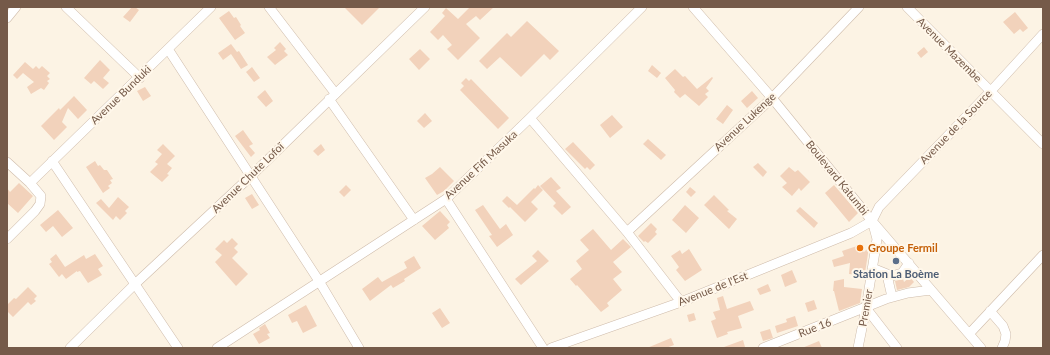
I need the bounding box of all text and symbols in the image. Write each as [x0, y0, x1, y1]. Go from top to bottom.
street label: Avenue Mazembe [914, 15, 984, 85]
street label: Avenue Bunduki [88, 63, 154, 127]
street label: Avenue de la Source [917, 87, 995, 167]
street label: Avenue Lukenge [711, 90, 779, 154]
street label: Avenue Fifi Masuka [442, 128, 520, 202]
street label: Boulevard Katumbi [803, 138, 871, 218]
street label: Avenue Chute Lofoï [209, 140, 287, 216]
place label: Groupe Fermil [868, 241, 938, 255]
marker: Groupe Fermil [855, 243, 865, 253]
marker: Station La Boème [891, 256, 901, 266]
place label: Station La Boème [853, 267, 939, 281]
street label: Avenue de l'Est [676, 269, 750, 309]
street label: Premier [856, 288, 876, 328]
street label: Rue 16 [797, 316, 833, 340]

